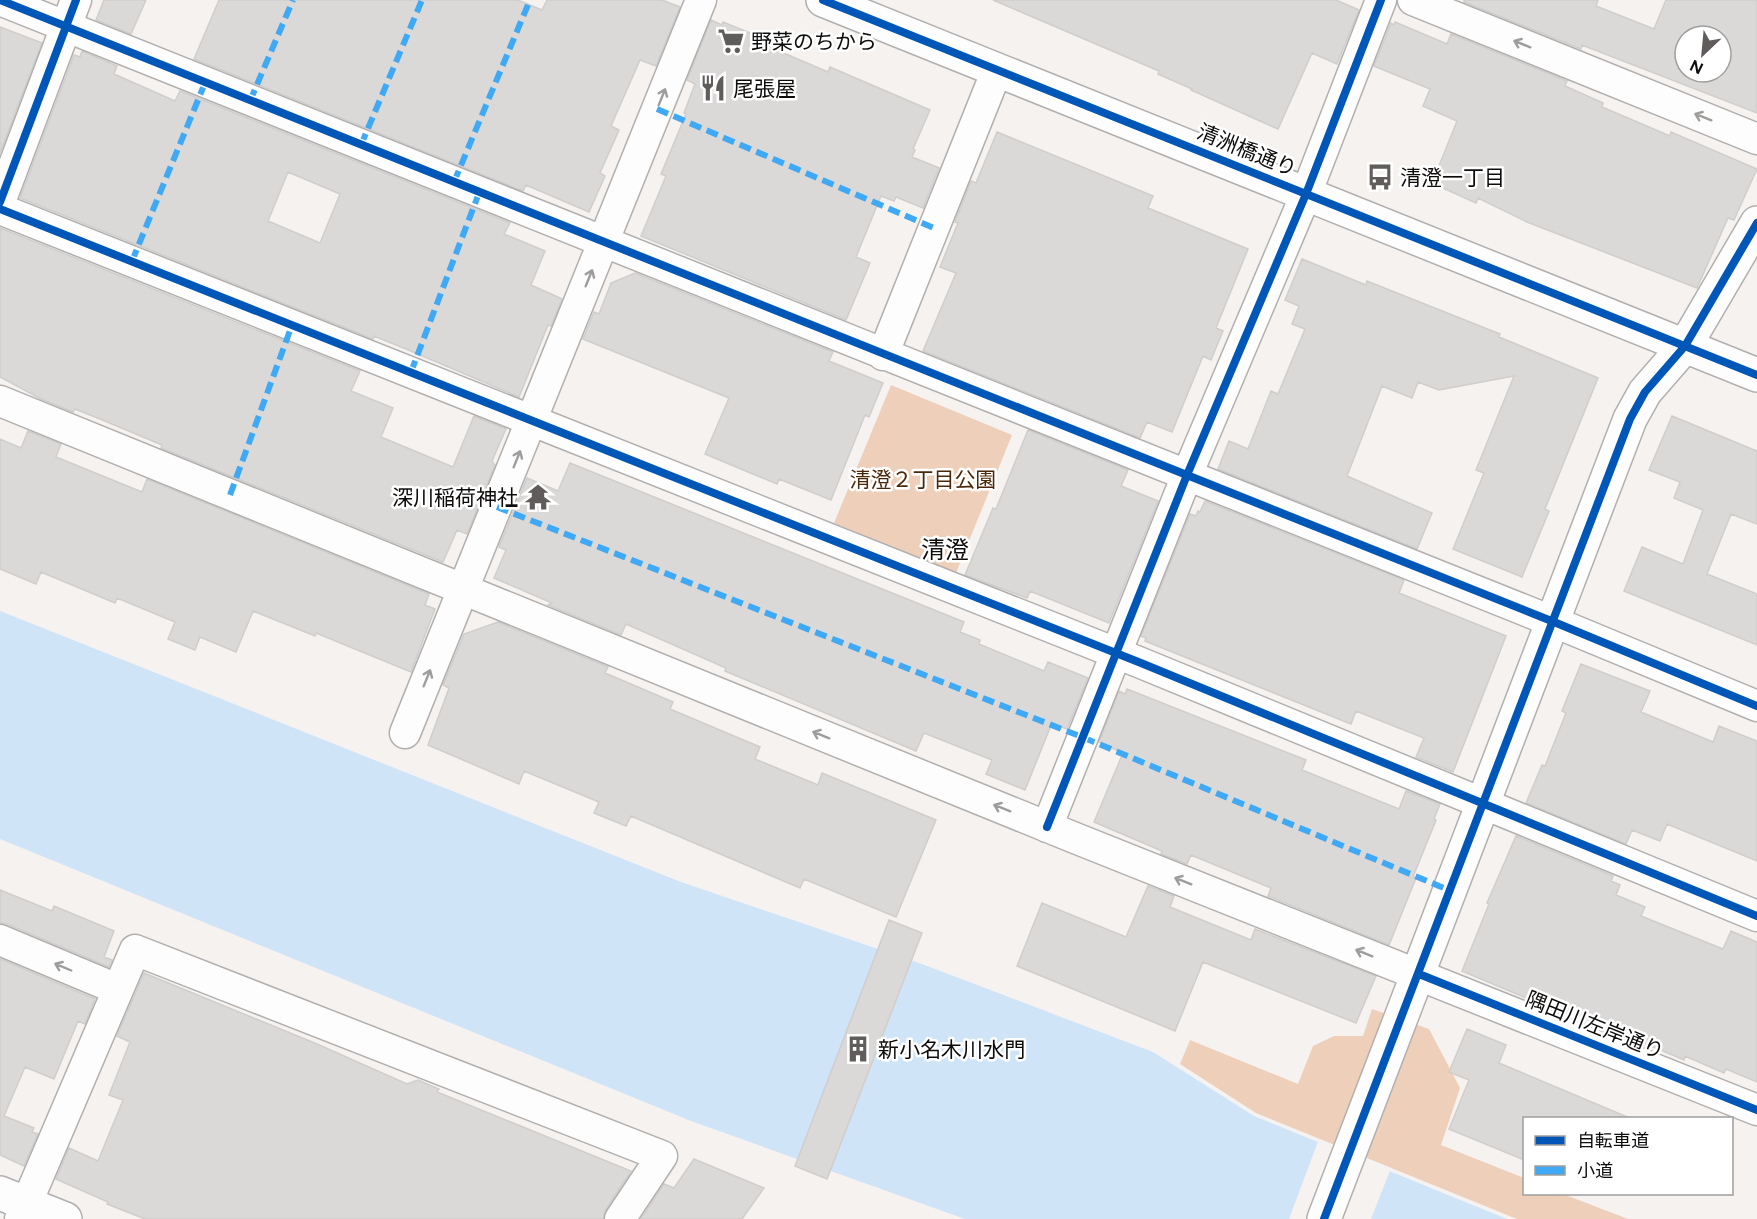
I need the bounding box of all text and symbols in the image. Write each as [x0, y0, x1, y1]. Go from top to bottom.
north arrow [1673, 24, 1733, 84]
supermarket icon: 野菜のちから [716, 26, 746, 56]
place label: 野菜のちから [751, 29, 877, 54]
one-way arrow [1513, 38, 1532, 49]
text: N [1687, 56, 1706, 78]
restaurant icon: 尾張屋 [698, 73, 728, 103]
place label: 尾張屋 [733, 76, 796, 101]
one-way arrow [657, 88, 668, 107]
one-way arrow [1694, 111, 1712, 122]
street label: 清洲橋通り [1194, 119, 1300, 181]
bus stop icon: 清澄一丁目 [1365, 162, 1395, 192]
place label: 清澄一丁目 [1400, 165, 1505, 190]
one-way arrow [584, 269, 595, 288]
one-way arrow [512, 450, 523, 469]
park label: 清澄２丁目公園 [850, 467, 997, 492]
temple icon: 深川稲荷神社 [523, 482, 553, 512]
place label: 深川稲荷神社 [392, 485, 518, 510]
district label: 清澄 [921, 535, 969, 564]
one-way arrow [422, 670, 433, 688]
one-way arrow [812, 729, 831, 740]
one-way arrow [993, 802, 1011, 813]
one-way arrow [1174, 875, 1193, 886]
one-way arrow [1355, 946, 1374, 957]
one-way arrow [54, 961, 73, 972]
street label: 隅田川左岸通り [1522, 986, 1668, 1064]
building icon: 新小名木川水門 [843, 1034, 873, 1064]
place label: 新小名木川水門 [878, 1037, 1025, 1062]
legend [1523, 1117, 1733, 1195]
text: 自転車道 [1577, 1130, 1649, 1152]
text: 小道 [1577, 1160, 1613, 1182]

